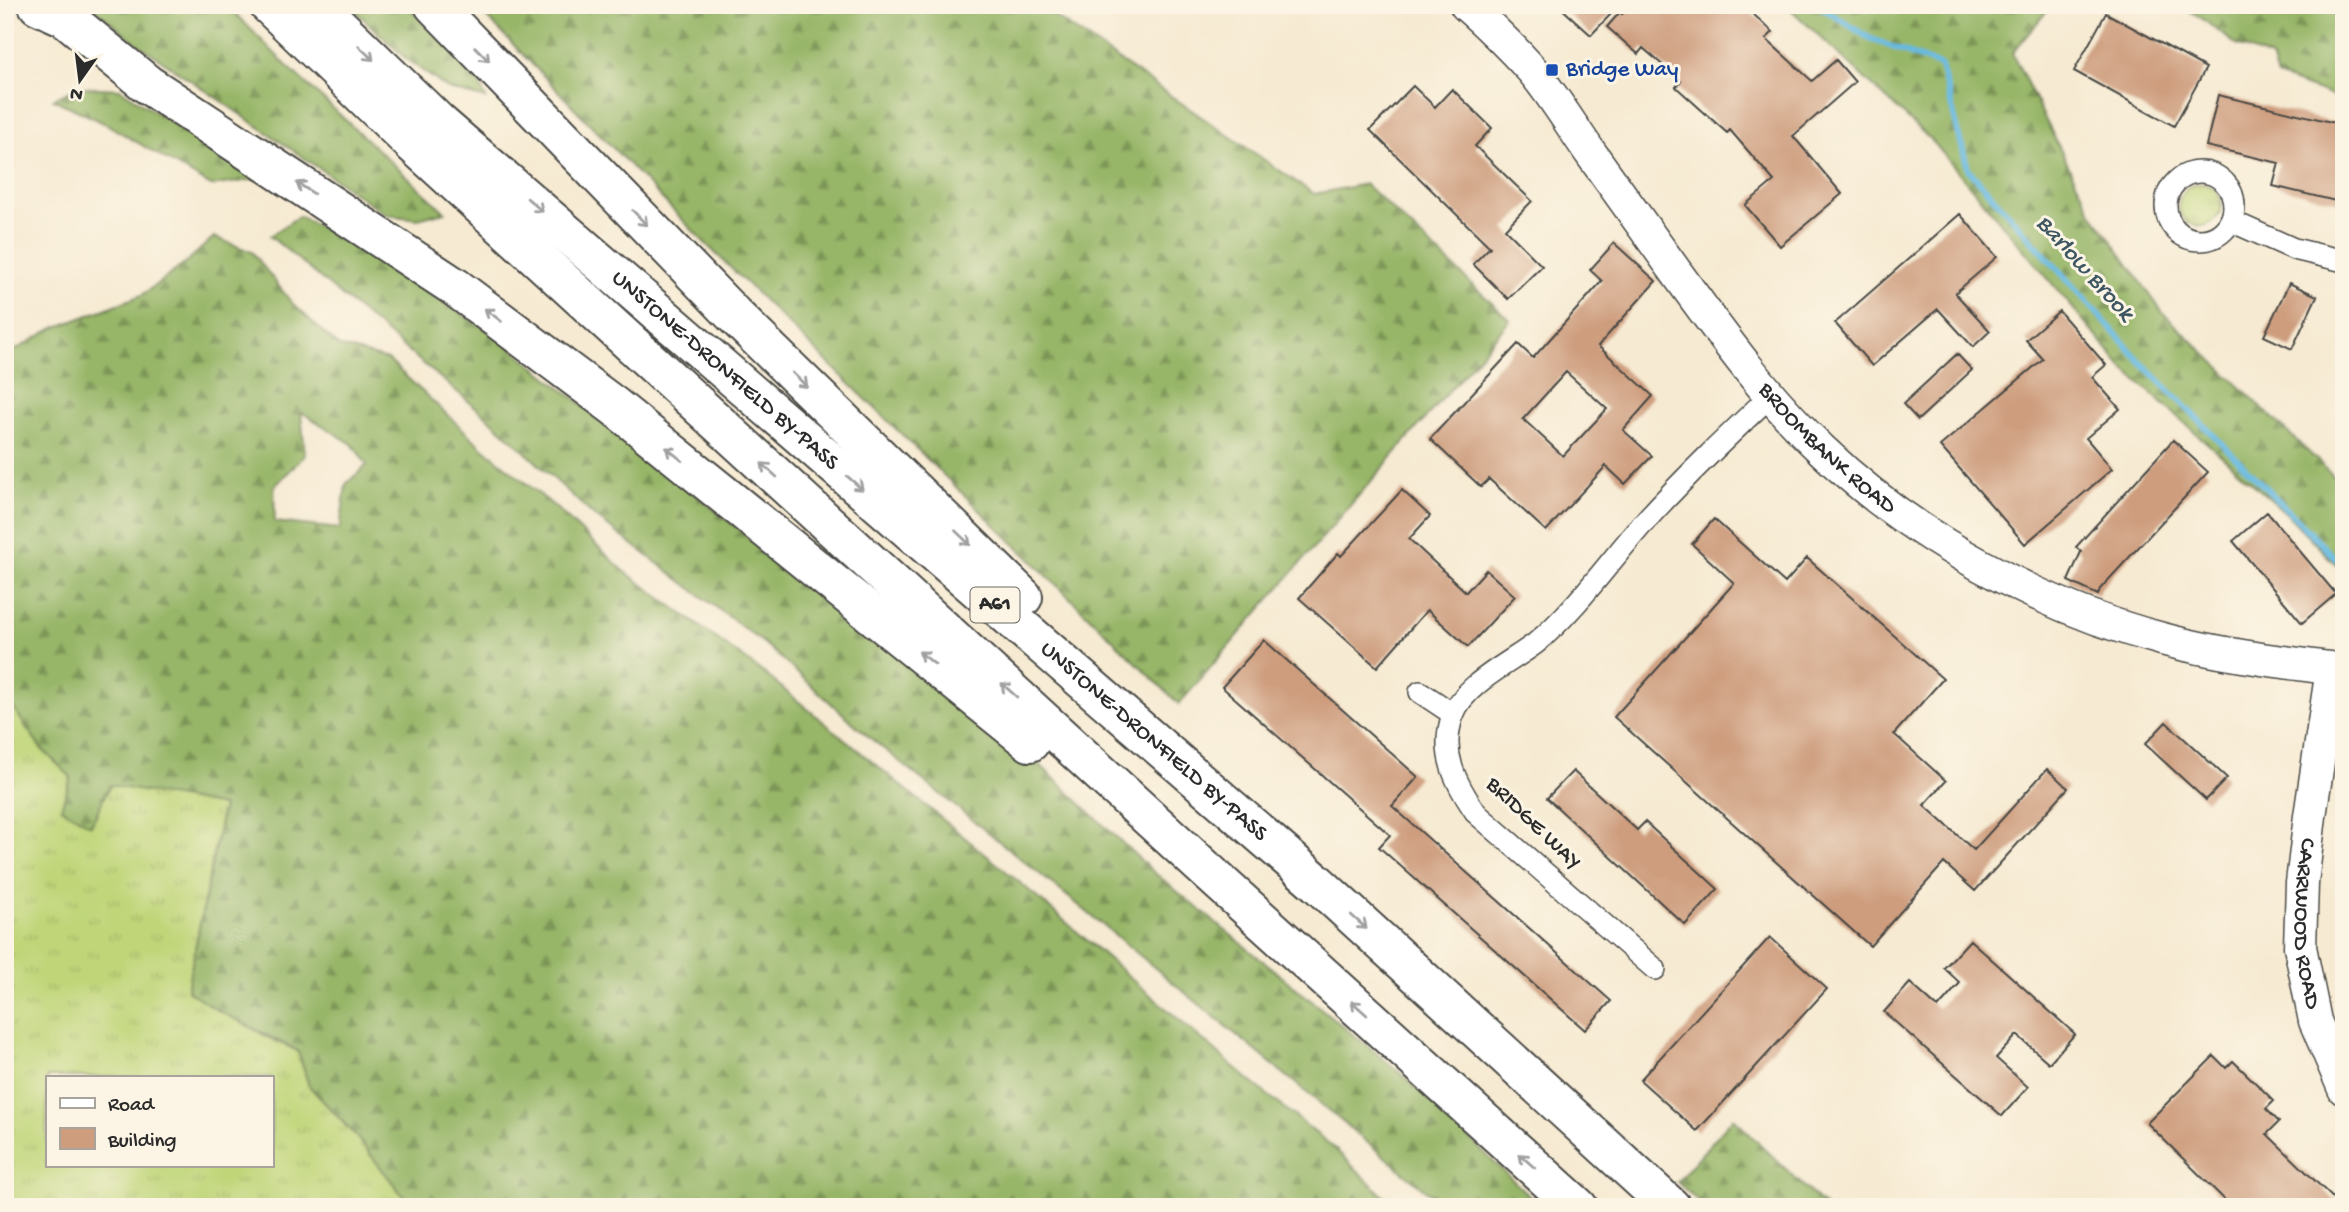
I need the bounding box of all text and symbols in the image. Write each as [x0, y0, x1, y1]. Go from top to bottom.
one-way arrow [357, 44, 374, 61]
north arrow [46, 46, 116, 116]
one-way arrow [473, 46, 490, 63]
place label: Bridge Way [1565, 57, 1678, 84]
marker: Bridge Way [1544, 62, 1560, 78]
text: N [68, 80, 86, 106]
one-way arrow [295, 181, 315, 195]
one-way arrow [525, 197, 543, 213]
one-way arrow [631, 209, 648, 226]
water label: Barlow Brook [2029, 210, 2141, 330]
street label: UNSTONE-DRONFIELD BY-PASS [606, 265, 845, 477]
one-way arrow [485, 308, 503, 323]
one-way arrow [791, 371, 808, 388]
street label: BROOMBANK ROAD [1751, 376, 1902, 521]
one-way arrow [665, 446, 683, 462]
one-way arrow [761, 462, 778, 479]
one-way arrow [845, 475, 863, 491]
one-way arrow [954, 530, 971, 547]
road number: A61 [970, 588, 1020, 622]
street label: UNSTONE-DRONFIELD BY-PASS [1034, 636, 1273, 848]
one-way arrow [918, 651, 937, 666]
one-way arrow [1001, 682, 1018, 699]
street label: BRIDGE WAY [1479, 771, 1586, 876]
street label: CARRWOOD ROAD [2286, 836, 2326, 1012]
one-way arrow [1350, 913, 1367, 930]
one-way arrow [1351, 1000, 1368, 1017]
legend [46, 1076, 273, 1166]
text: Road [108, 1094, 156, 1119]
text: Building [107, 1130, 177, 1155]
one-way arrow [1518, 1153, 1536, 1169]

